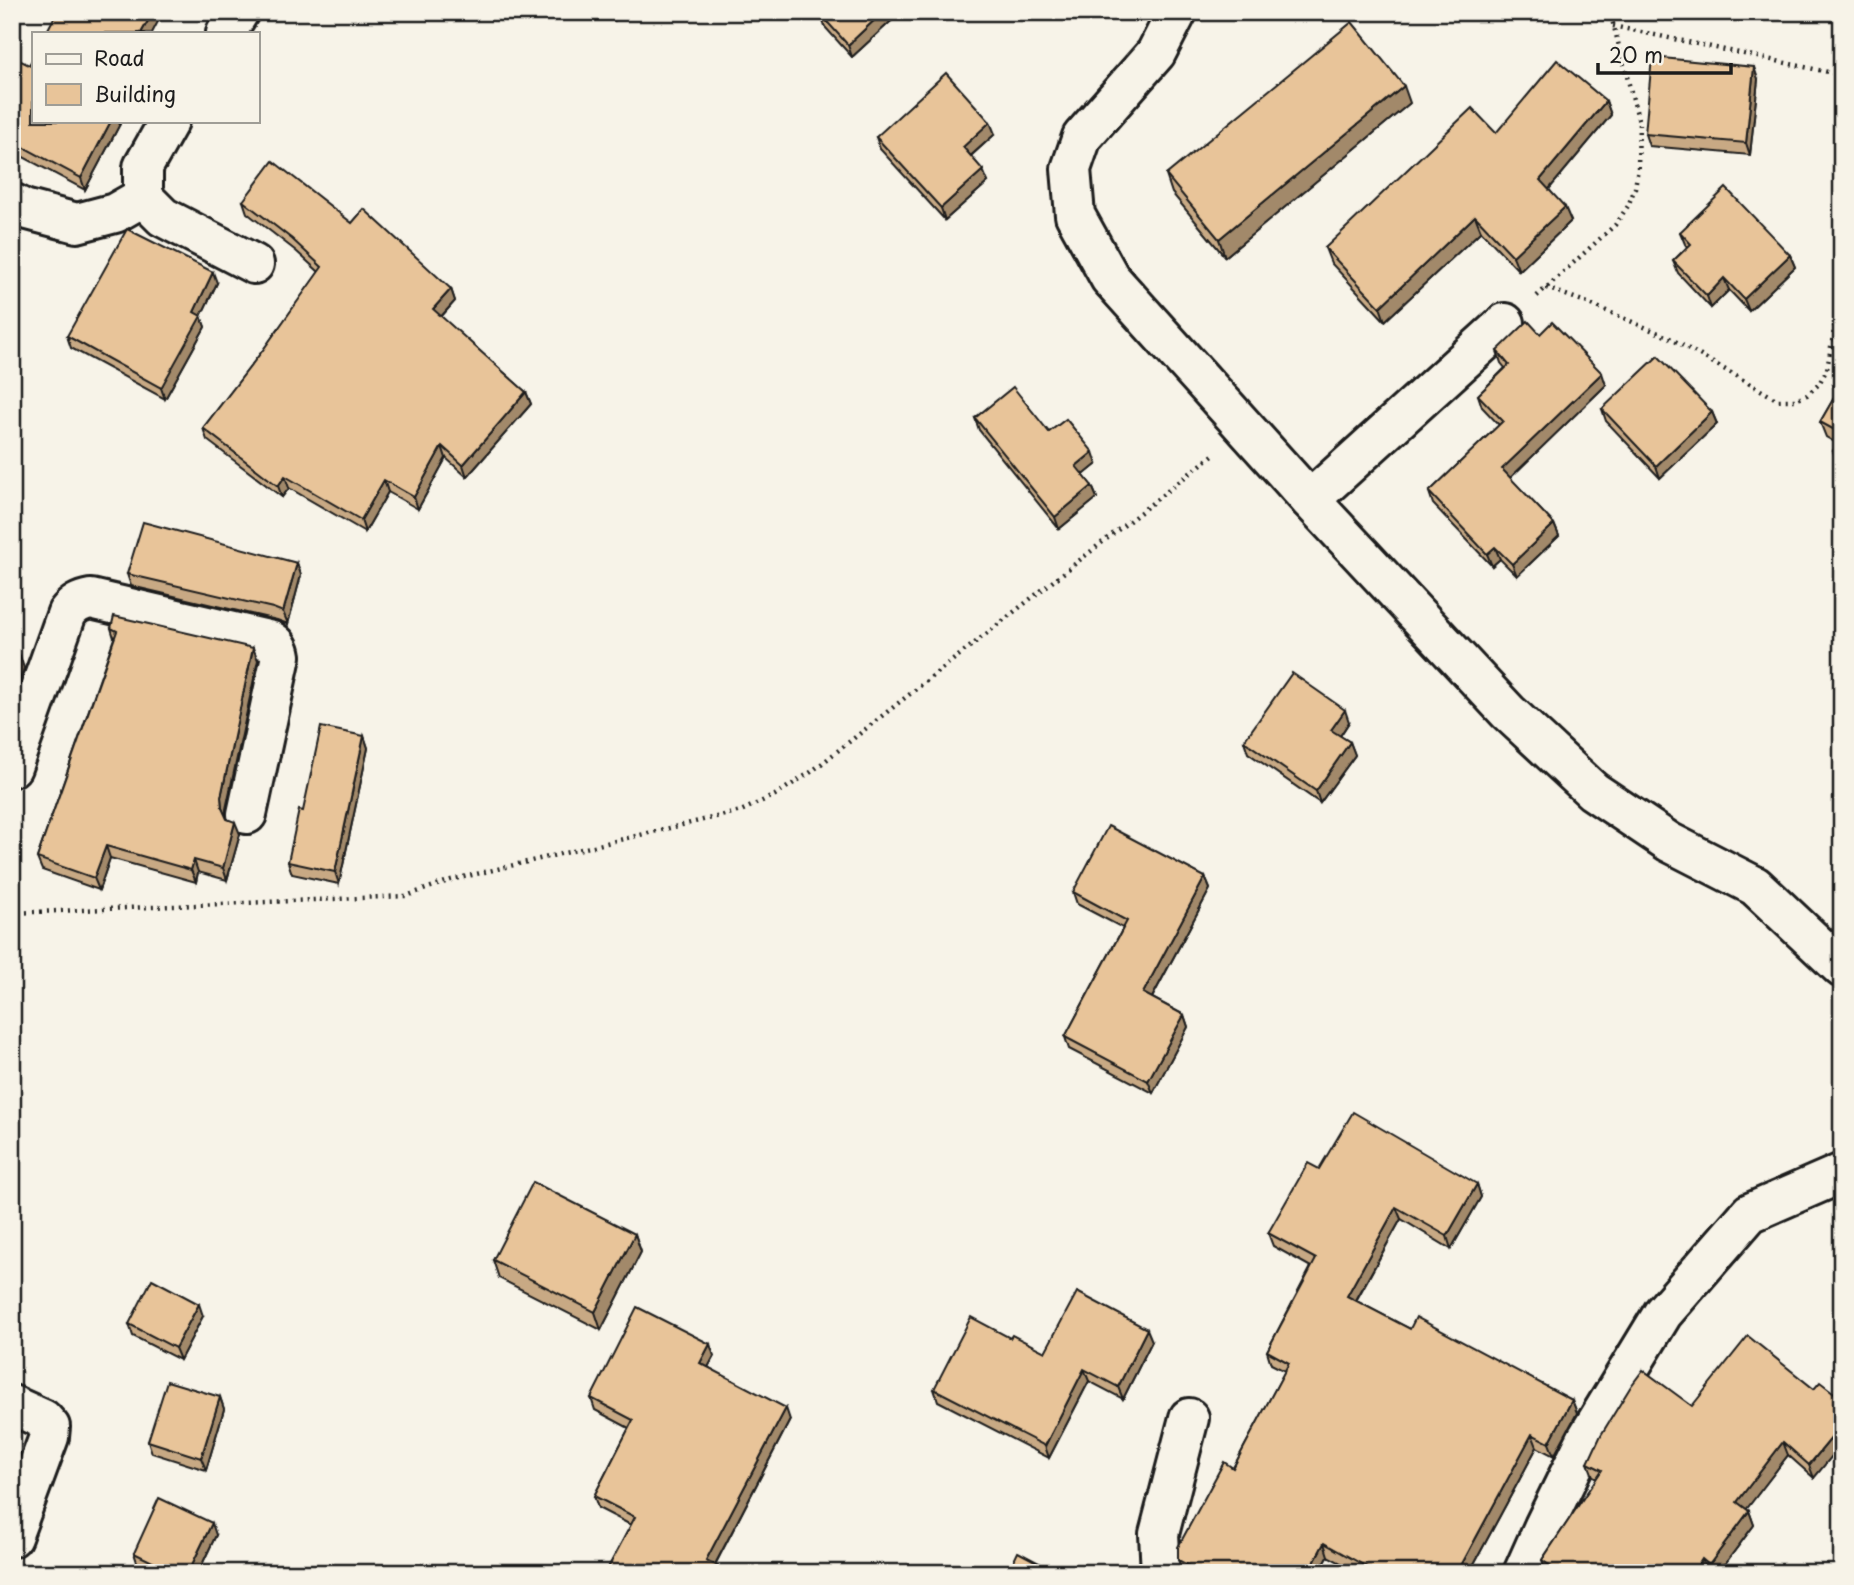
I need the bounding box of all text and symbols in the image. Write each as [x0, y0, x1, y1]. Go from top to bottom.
legend [32, 32, 259, 122]
scale bar [1598, 32, 1731, 76]
text: 20 m [1609, 38, 1663, 70]
text: Road [94, 41, 145, 73]
text: Building [94, 77, 176, 109]

